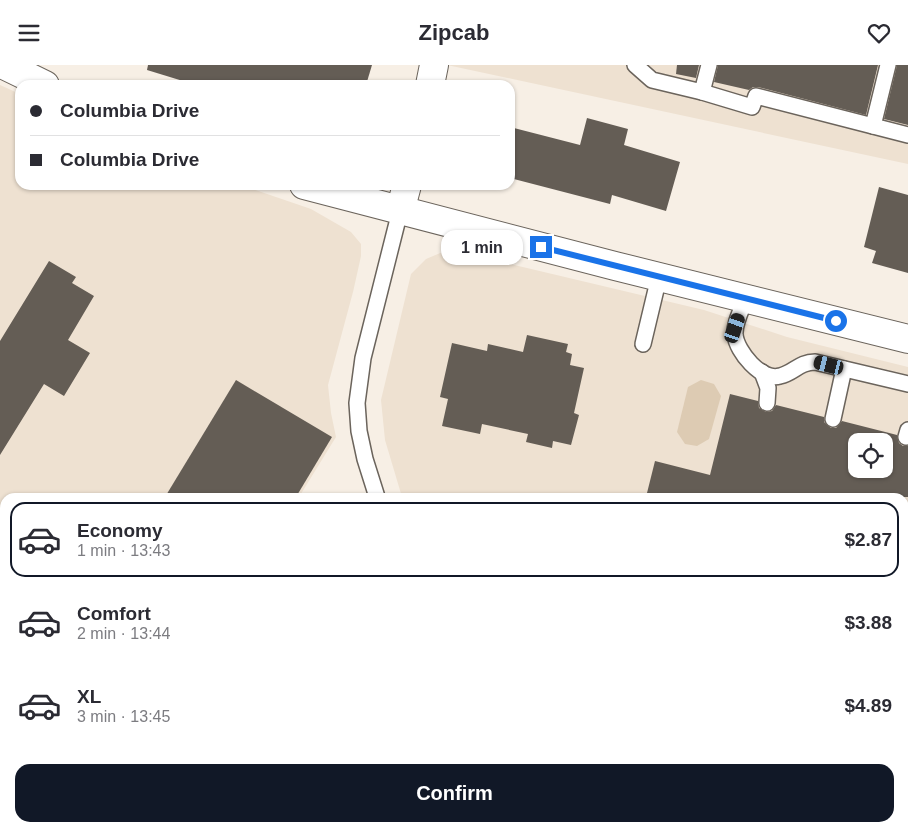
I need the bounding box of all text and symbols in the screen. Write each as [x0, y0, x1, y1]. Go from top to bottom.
icon: menu [15, 19, 43, 47]
icon: heart [865, 19, 893, 47]
text: Zipcab [419, 20, 489, 45]
text: Columbia Drive [60, 100, 199, 121]
text: Columbia Drive [60, 149, 199, 170]
callout: 1 min [441, 229, 524, 265]
route end [530, 236, 552, 258]
text: 1 min [461, 239, 503, 256]
route start [825, 310, 847, 332]
car [723, 311, 746, 345]
car [812, 354, 845, 376]
map controls [848, 433, 893, 478]
button: locate [848, 433, 893, 478]
icon: car [17, 517, 62, 562]
text: Economy [77, 520, 163, 541]
text: $2.87 [844, 529, 892, 550]
text: 1 min · 13:43 [77, 542, 170, 559]
icon: car [17, 600, 62, 645]
text: Comfort [77, 603, 151, 624]
text: $3.88 [844, 612, 892, 633]
text: 2 min · 13:44 [77, 625, 170, 642]
icon: car [17, 683, 62, 728]
text: XL [77, 686, 101, 707]
text: $4.89 [844, 695, 892, 716]
text: 3 min · 13:45 [77, 708, 170, 725]
button: Confirm [15, 764, 894, 822]

